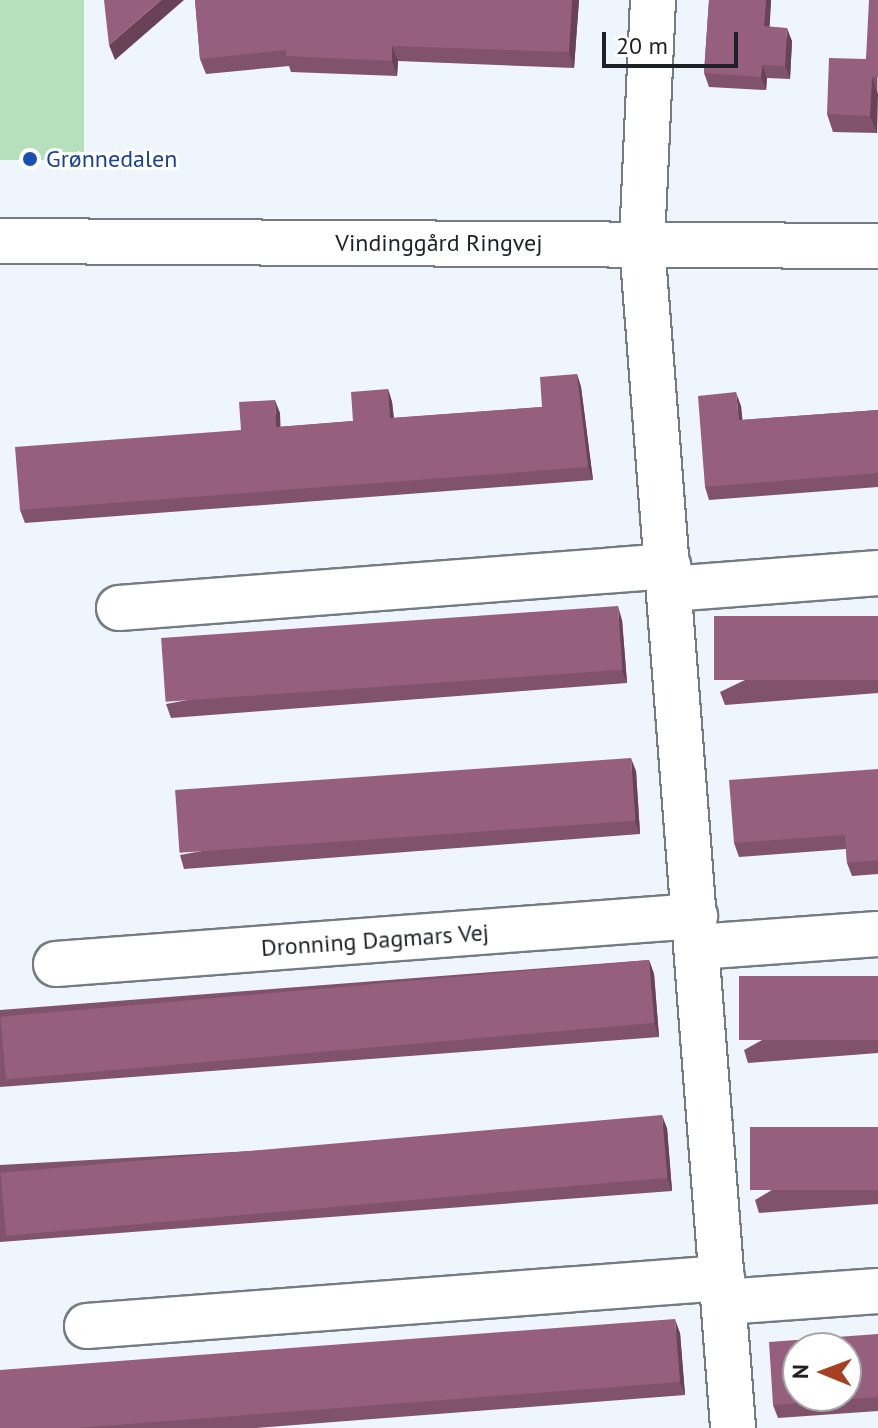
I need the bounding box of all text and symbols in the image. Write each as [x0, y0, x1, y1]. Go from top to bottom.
scale bar [606, 16, 742, 66]
text: 20 m [616, 30, 668, 61]
place label: Grønnedalen [46, 145, 177, 173]
marker: Grønnedalen [21, 150, 39, 168]
street label: Vindinggård Ringvej [335, 229, 543, 257]
street label: Dronning Dagmars Vej [260, 918, 490, 962]
north arrow [782, 1332, 862, 1412]
text: N [786, 1364, 814, 1379]

